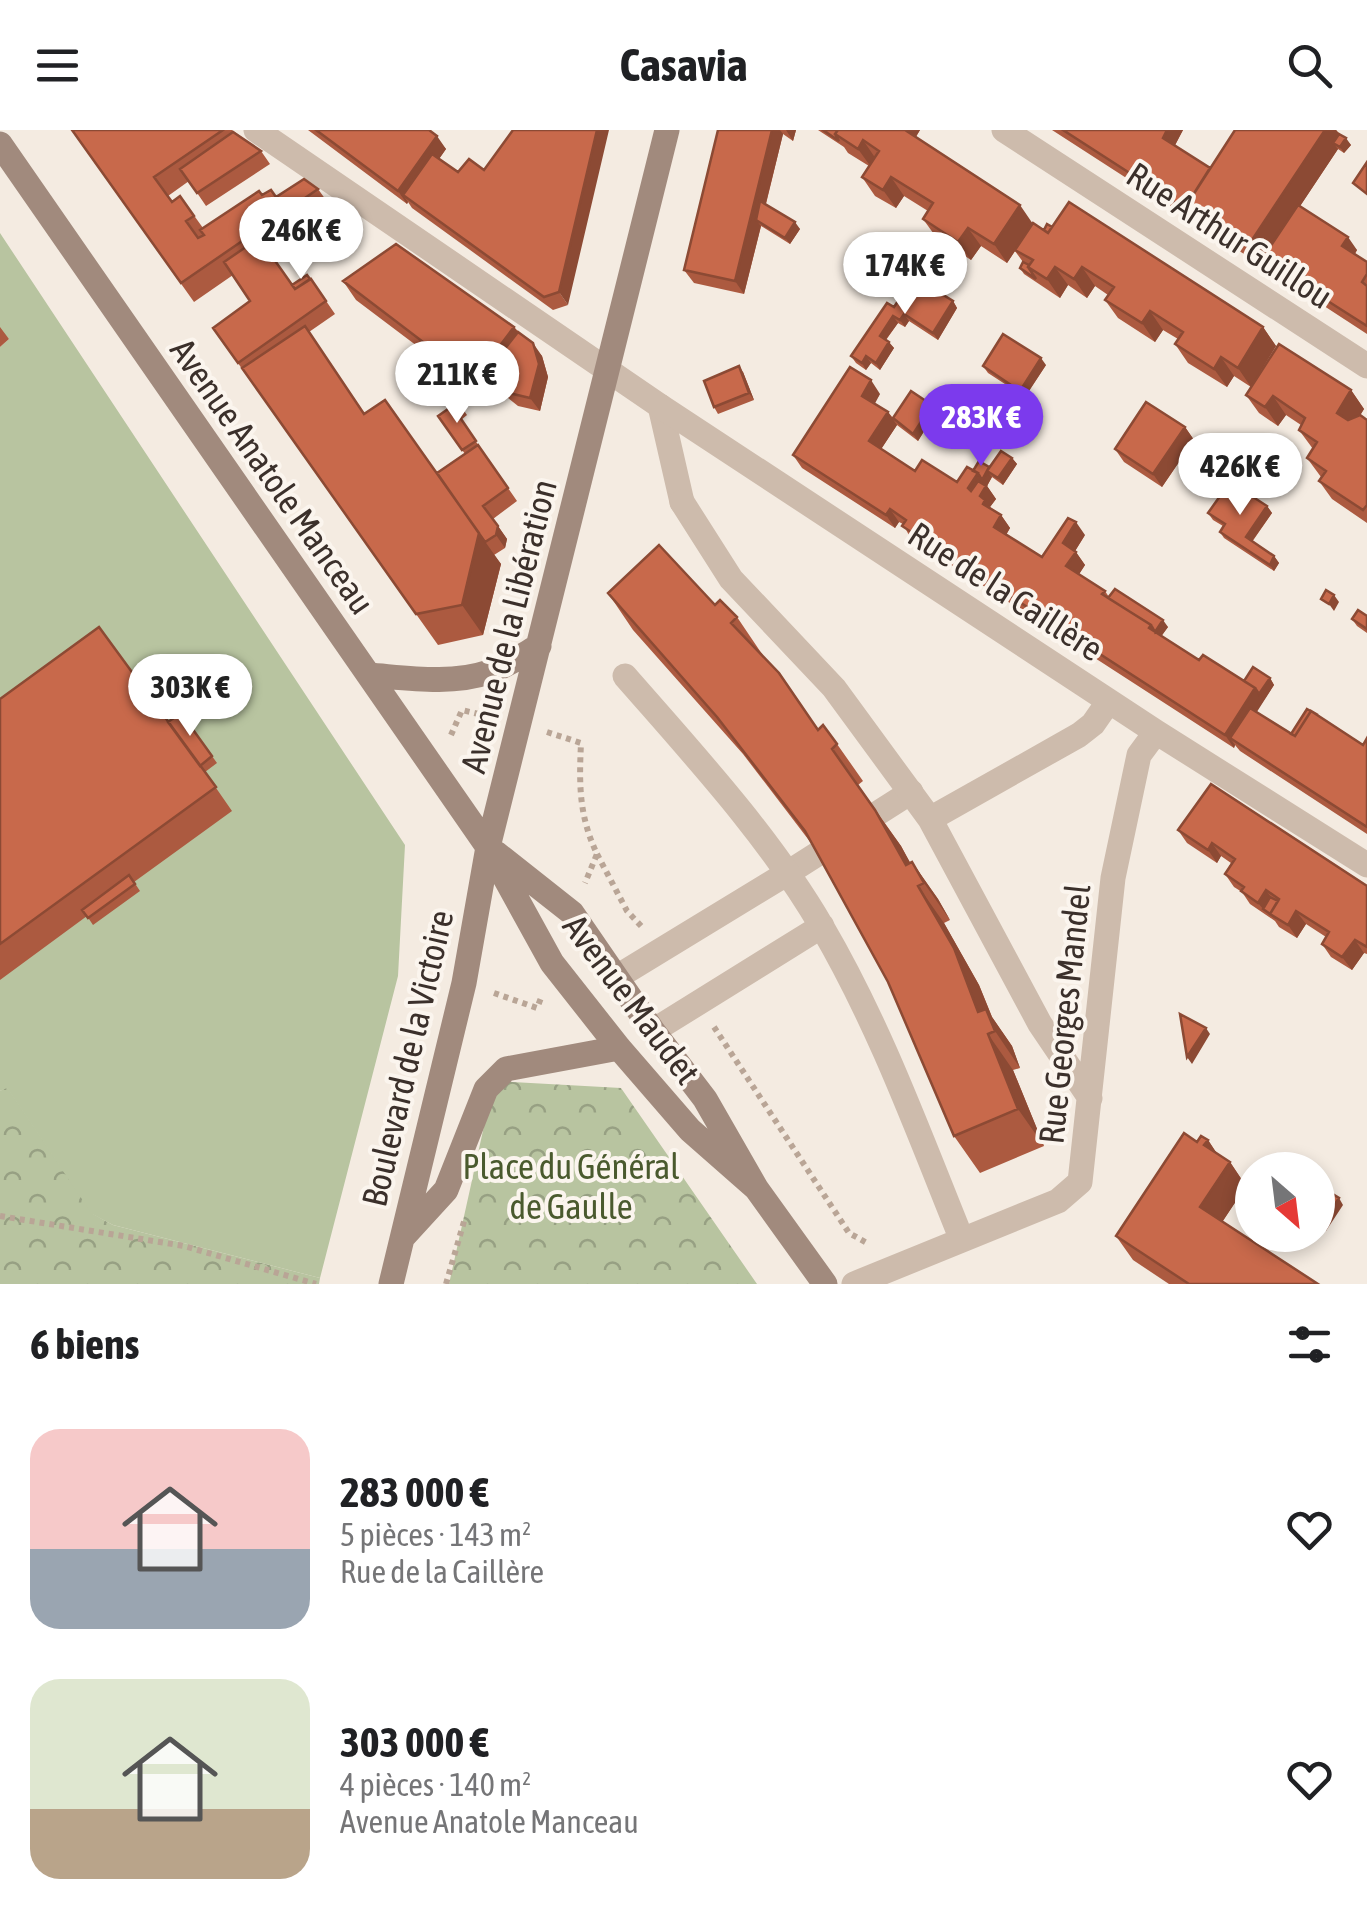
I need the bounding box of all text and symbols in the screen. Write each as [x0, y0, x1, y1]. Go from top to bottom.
icon: menu [30, 38, 85, 93]
icon: search [1282, 38, 1337, 93]
text: Casavia [620, 39, 747, 91]
street label: Rue Arthur Guillou [1120, 154, 1340, 316]
pin: 246K € [220, 197, 382, 282]
text: 246K € [261, 211, 341, 248]
pin: 174K € [824, 232, 986, 317]
text: 174K € [865, 246, 945, 283]
street label: Avenue Anatole Manceau [163, 331, 383, 621]
pin: 211K € [376, 341, 538, 426]
text: 211K € [417, 355, 497, 392]
pin: 283K € [900, 384, 1062, 469]
text: 283K € [941, 398, 1021, 435]
pin: 426K € [1159, 433, 1321, 518]
text: 426K € [1200, 447, 1280, 484]
street label: Avenue de la Libération [452, 475, 564, 777]
street label: Rue de la Caillère [902, 513, 1110, 669]
pin: 303K € [109, 654, 271, 739]
text: 303K € [150, 668, 230, 705]
street label: Rue Georges Mandel [1030, 882, 1098, 1146]
street label: Boulevard de la Victoire [353, 906, 461, 1210]
street label: Avenue Maudet [556, 907, 708, 1091]
park label: Place du Général de Gaulle [462, 1146, 680, 1226]
north arrow [1235, 1152, 1335, 1252]
map controls [1235, 1152, 1335, 1252]
icon: filters [1282, 1317, 1337, 1372]
text: 6 biens [30, 1320, 139, 1368]
text: 283 000 € [340, 1468, 489, 1516]
icon: home [110, 1469, 230, 1589]
icon: heart [1282, 1502, 1337, 1557]
text: 5 pièces · 143 m² [340, 1516, 531, 1553]
text: Rue de la Caillère [340, 1553, 544, 1590]
text: 303 000 € [340, 1718, 489, 1766]
icon: home [110, 1719, 230, 1839]
icon: heart [1282, 1752, 1337, 1807]
text: 4 pièces · 140 m² [340, 1766, 531, 1803]
text: Avenue Anatole Manceau [340, 1803, 639, 1840]

